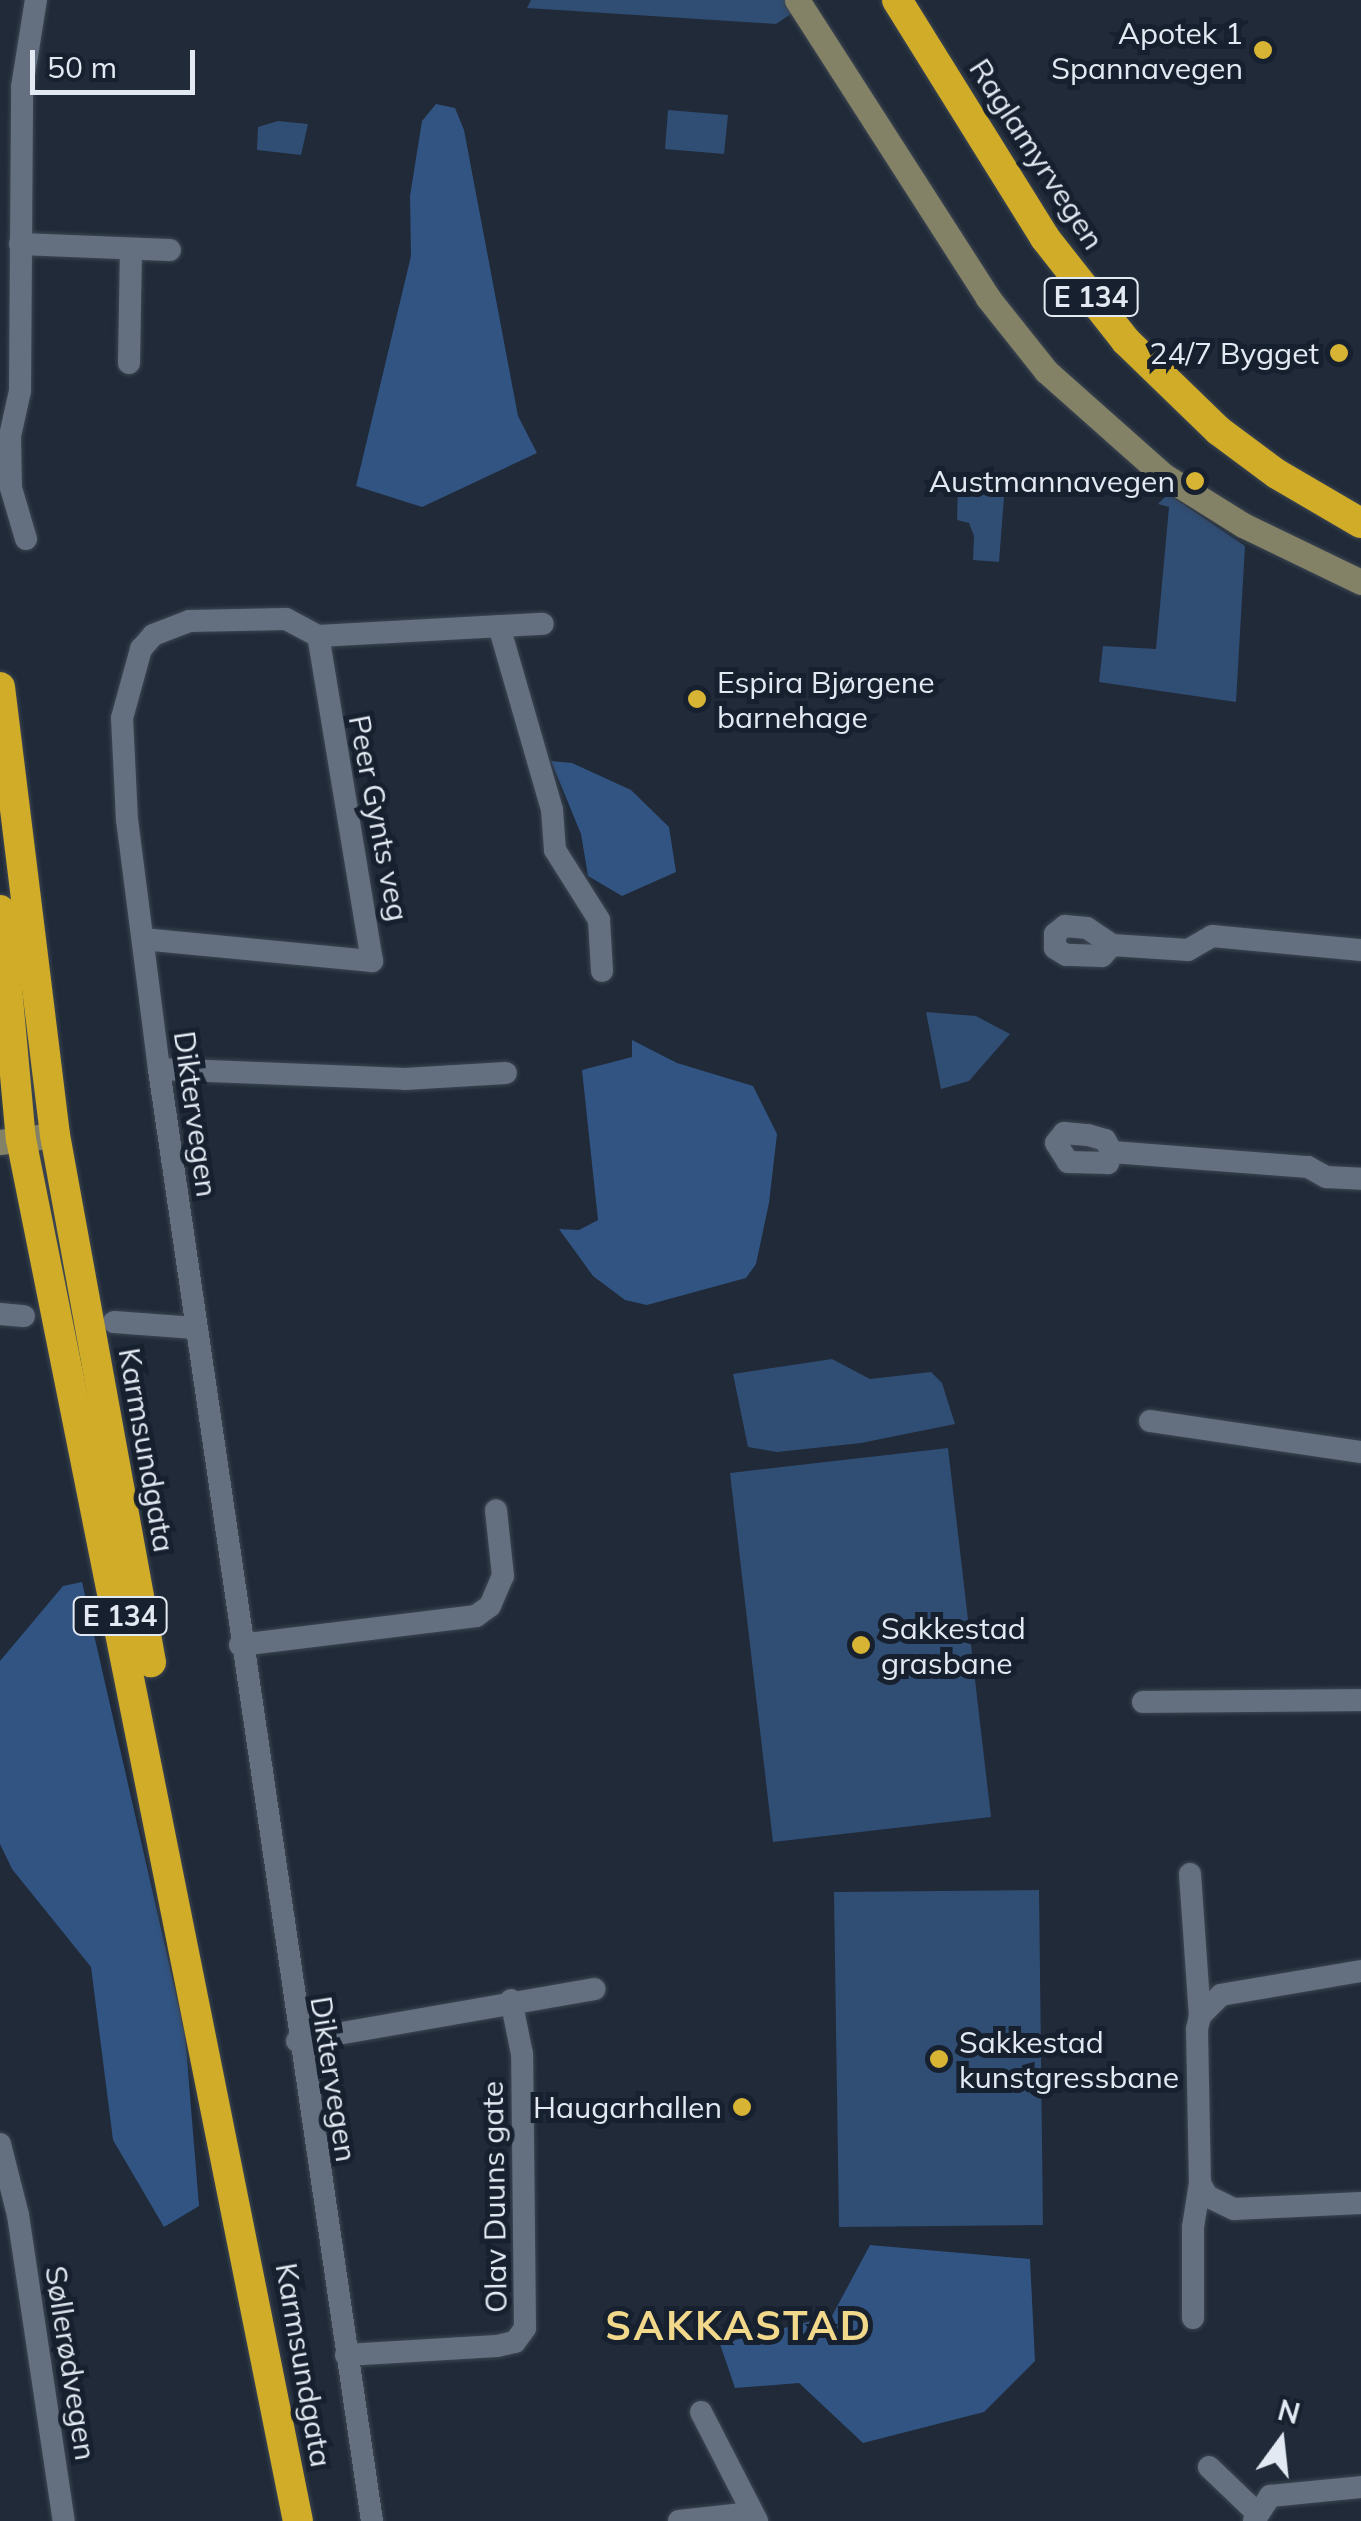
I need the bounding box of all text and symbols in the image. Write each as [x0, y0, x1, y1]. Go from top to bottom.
place label: Apotek 1 Spannavegen [1051, 15, 1243, 86]
scale bar [35, 30, 200, 92]
marker: Apotek 1 Spannavegen [1252, 39, 1274, 61]
text: 50 m [47, 48, 117, 86]
street label: Raglamyrvegen [962, 52, 1112, 256]
road number: E 134 [1044, 274, 1138, 320]
place label: 24/7 Bygget [1149, 335, 1319, 371]
marker: 24/7 Bygget [1328, 342, 1350, 364]
place label: Austmannavegen [929, 463, 1175, 499]
marker: Austmannavegen [1184, 470, 1206, 492]
place label: Espira Bjørgene barnehage [717, 664, 935, 734]
marker: Espira Bjørgene barnehage [686, 688, 708, 710]
street label: Peer Gynts veg [341, 712, 417, 924]
street label: Diktervegen [167, 1029, 225, 1199]
street label: Karmsundgata [111, 1345, 183, 1555]
road number: E 134 [72, 1593, 168, 1639]
place label: Sakkestad grasbane [881, 1610, 1026, 1680]
marker: Sakkestad grasbane [850, 1634, 872, 1656]
street label: Diktervegen [303, 1994, 365, 2164]
place label: Sakkestad kunstgressbane [959, 2024, 1179, 2094]
marker: Sakkestad kunstgressbane [928, 2048, 950, 2070]
street label: Olav Duuns gate [474, 2081, 514, 2313]
place label: Haugarhallen [533, 2089, 722, 2125]
marker: Haugarhallen [731, 2096, 753, 2118]
street label: Karmsundgata [268, 2260, 340, 2470]
street label: Søllerødvegen [38, 2263, 104, 2463]
district label: SAKKASTAD [605, 2301, 873, 2349]
north arrow [1231, 2391, 1331, 2491]
text: N [1274, 2392, 1304, 2431]

